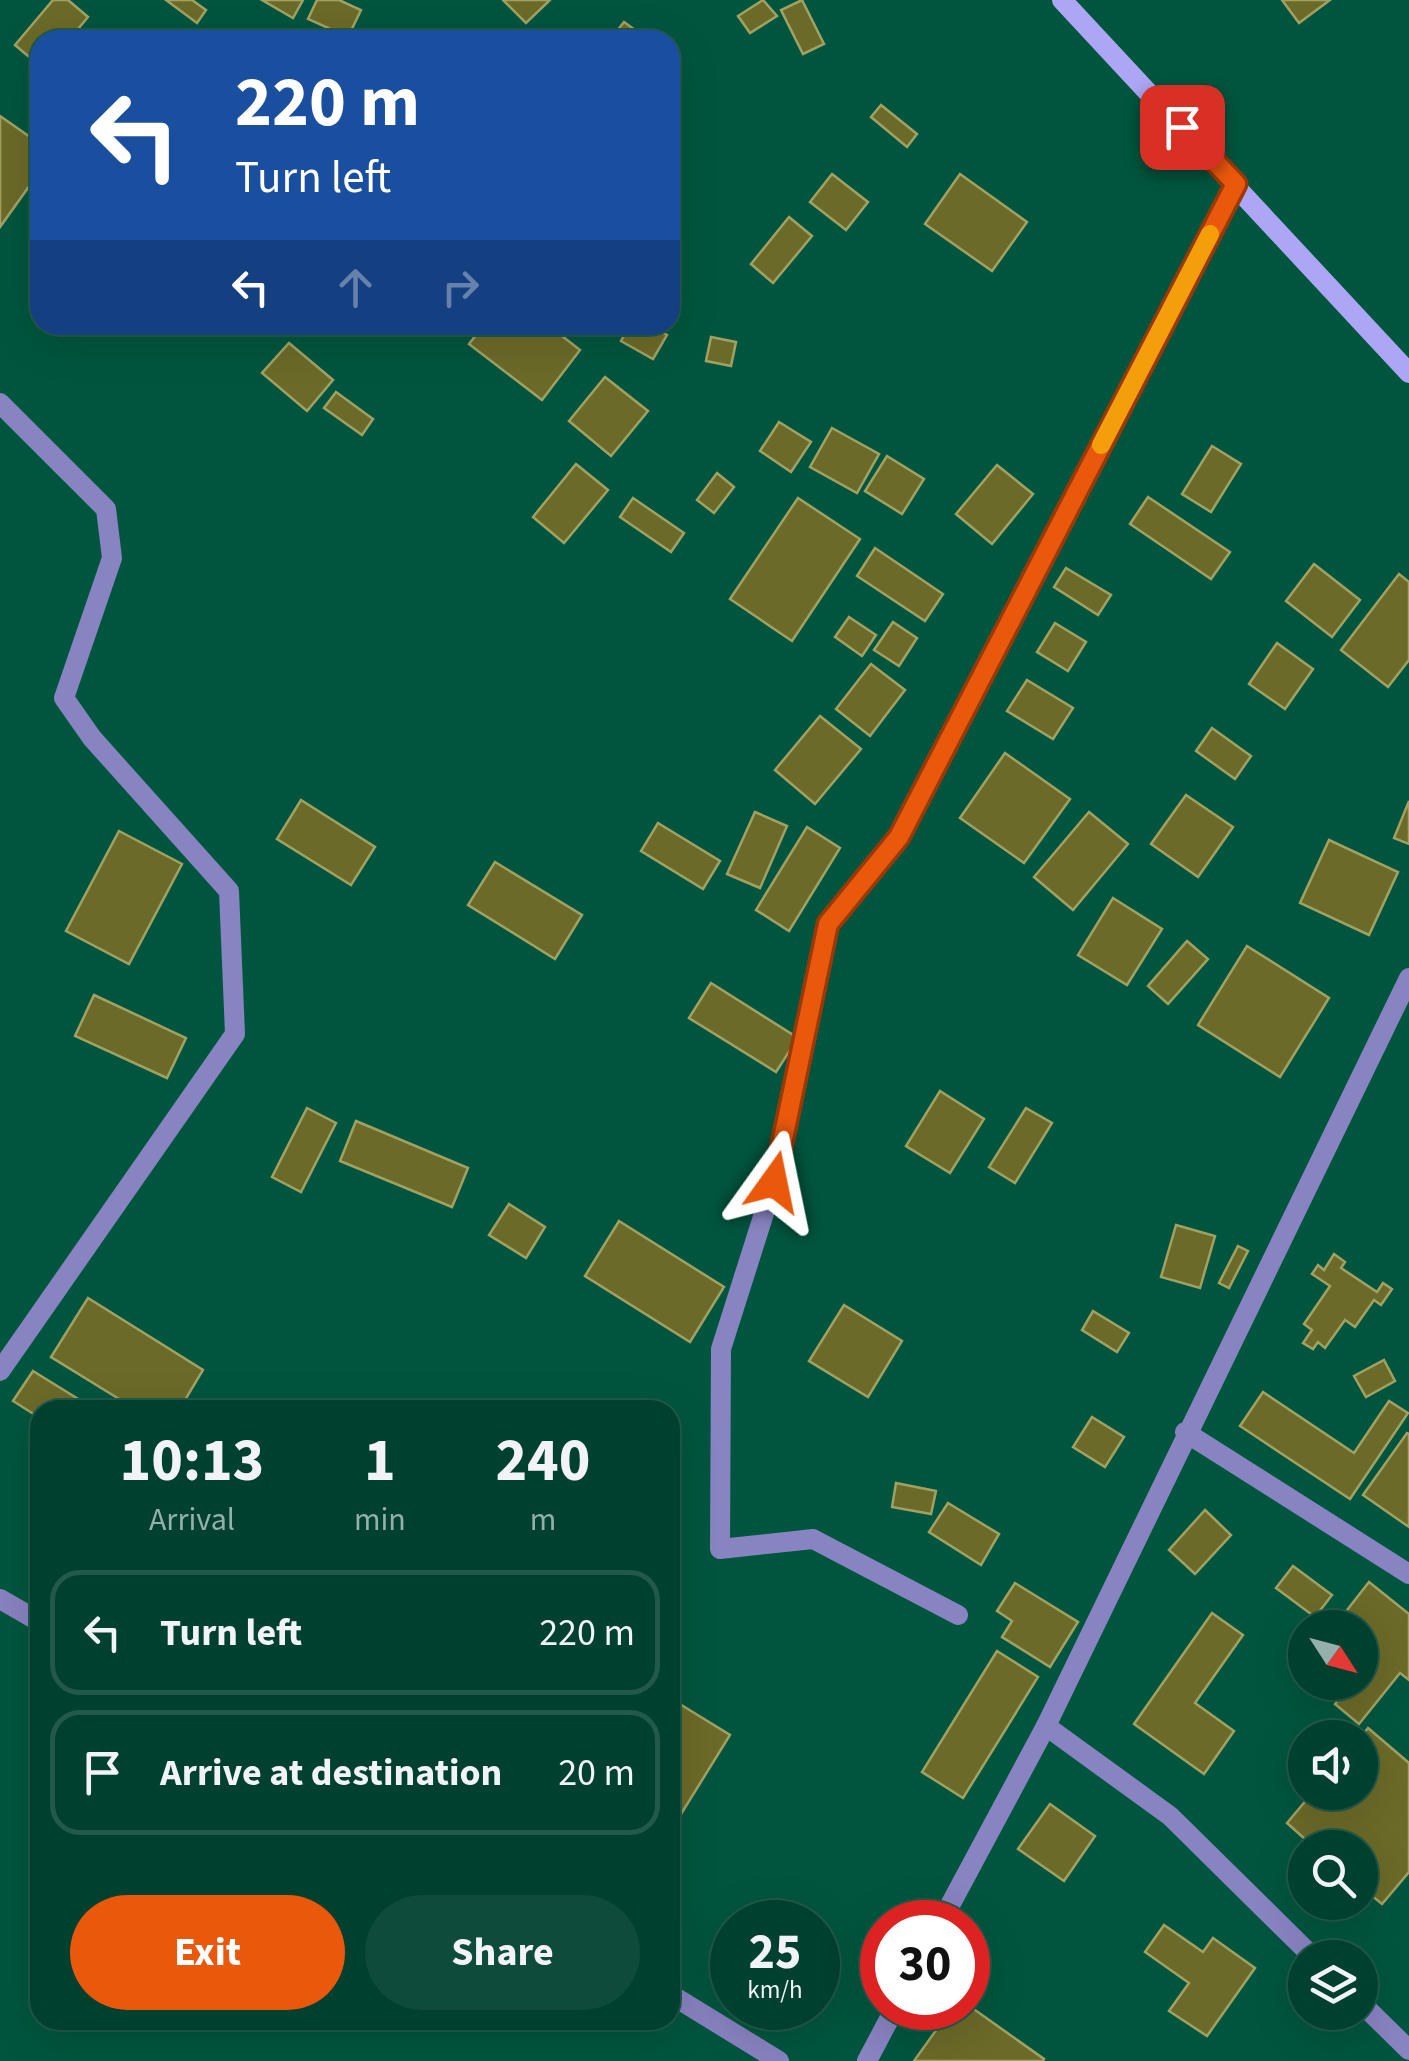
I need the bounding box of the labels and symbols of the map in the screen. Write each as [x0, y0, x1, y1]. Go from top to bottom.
pin [1140, 85, 1225, 170]
position arrow [722, 1130, 826, 1234]
north arrow [1288, 1610, 1378, 1700]
speed limit sign: 30 [860, 1900, 990, 2030]

